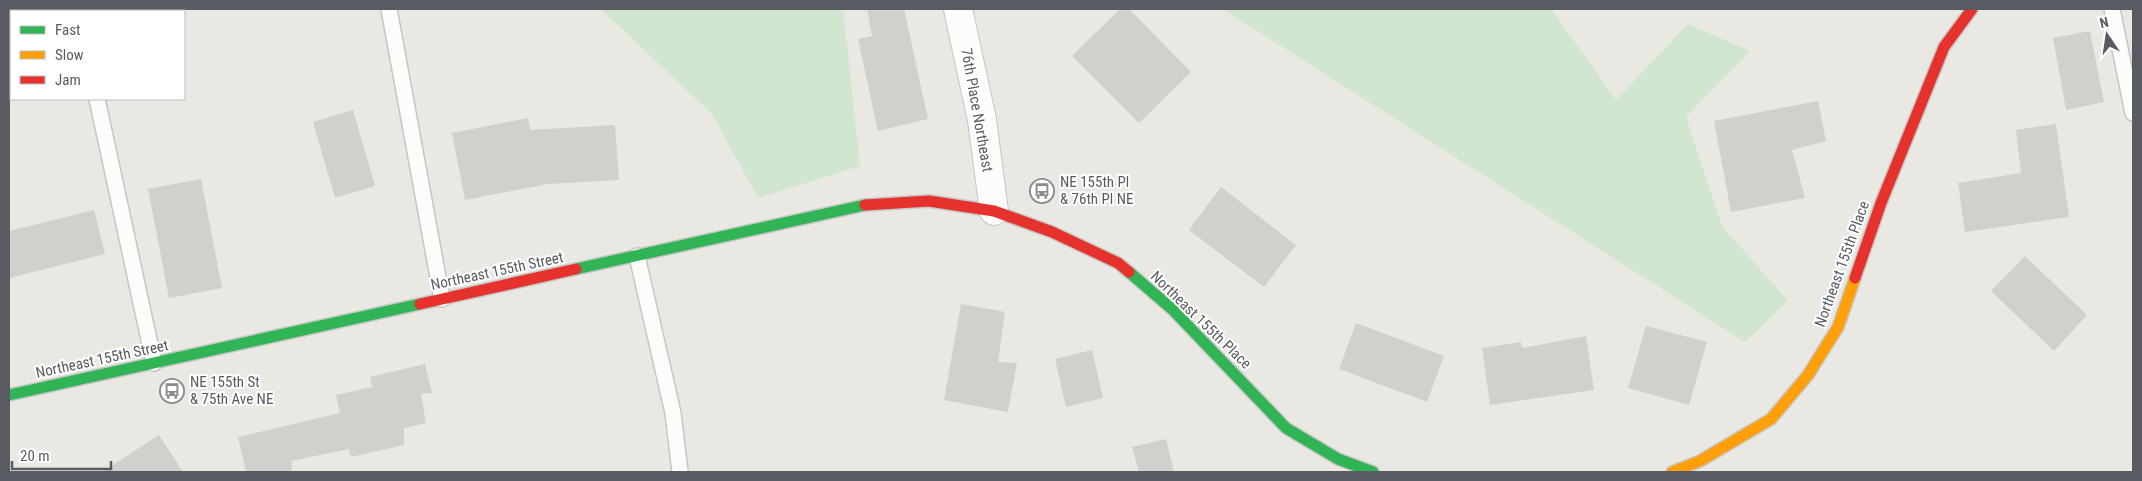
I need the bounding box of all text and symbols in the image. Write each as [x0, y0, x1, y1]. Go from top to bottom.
legend [10, 10, 185, 100]
north arrow [2082, 10, 2132, 60]
text: N [2098, 14, 2110, 31]
text: Fast [55, 21, 80, 39]
text: Slow [55, 46, 84, 64]
street label: 76th Place Northeast [957, 47, 997, 173]
text: Jam [55, 71, 81, 89]
place label: NE 155th Pl & 76th Pl NE [1060, 173, 1133, 208]
bus stop icon: NE 155th Pl & 76th Pl NE [1029, 178, 1055, 204]
street label: Northeast 155th Place [1811, 199, 1873, 329]
street label: Northeast 155th Street [429, 248, 565, 294]
street label: Northeast 155th Place [1147, 267, 1255, 373]
street label: Northeast 155th Street [34, 336, 170, 382]
place label: NE 155th St & 75th Ave NE [190, 373, 273, 408]
bus stop icon: NE 155th St & 75th Ave NE [159, 378, 185, 404]
scale bar [12, 438, 111, 470]
text: 20 m [20, 447, 50, 465]

